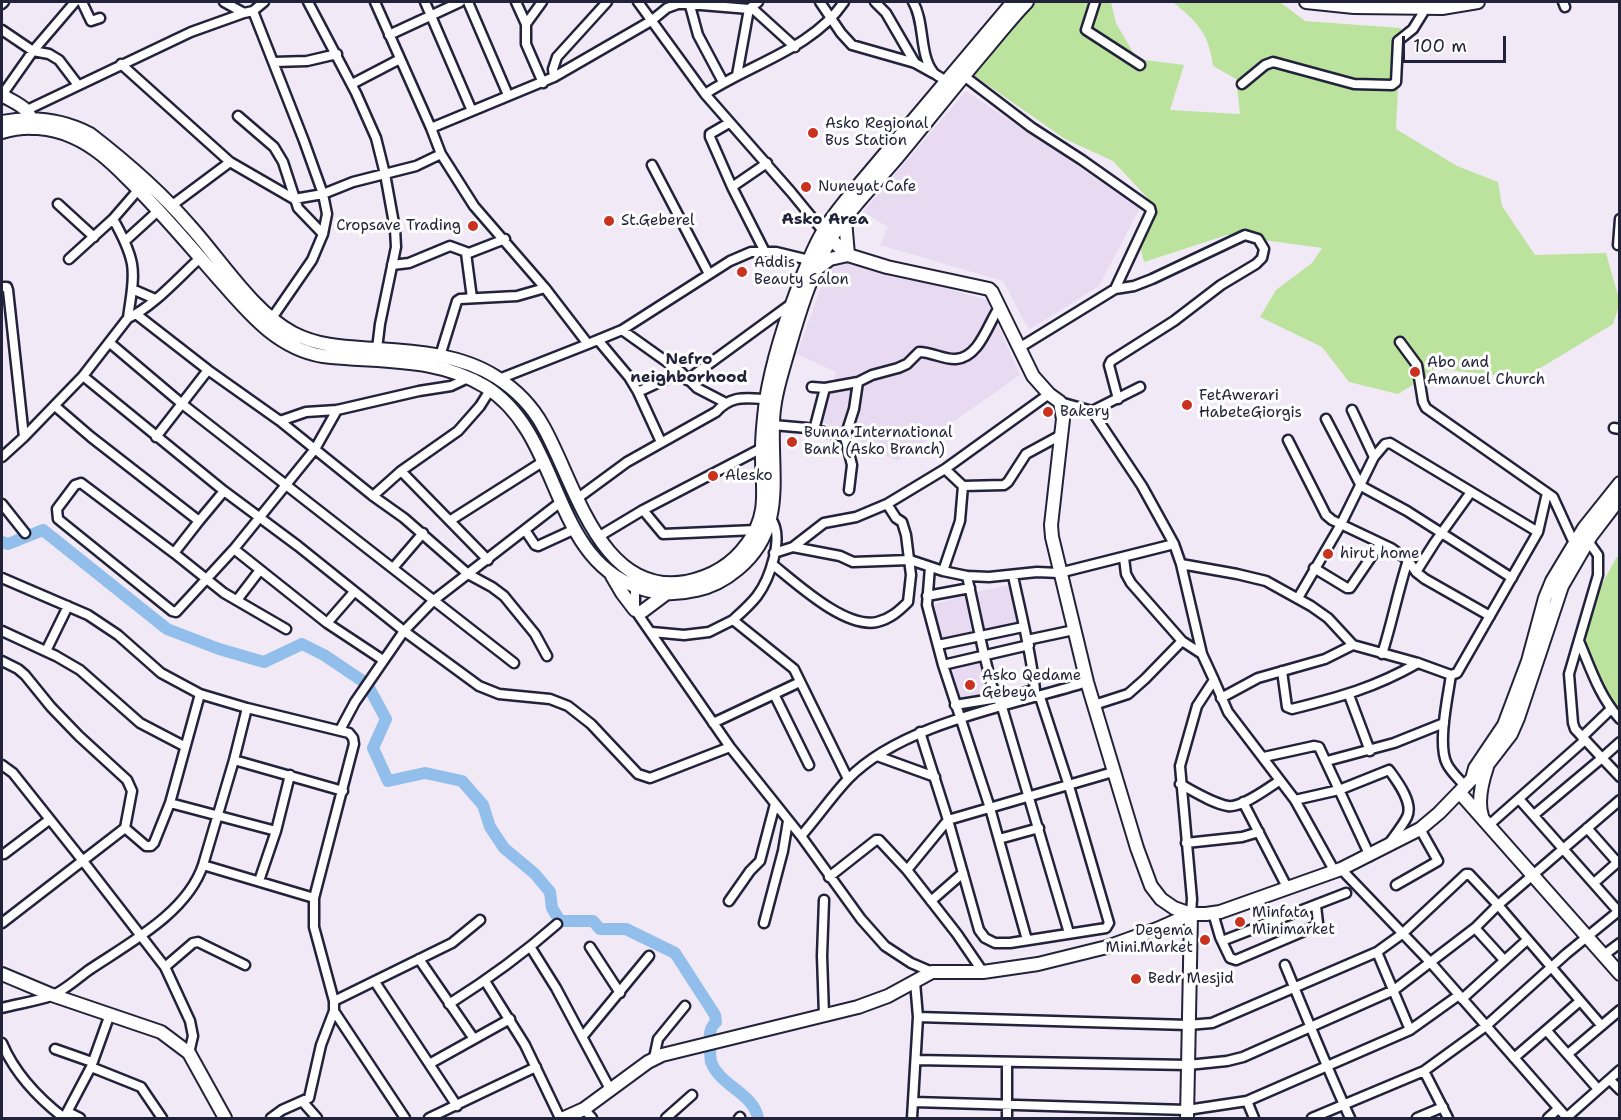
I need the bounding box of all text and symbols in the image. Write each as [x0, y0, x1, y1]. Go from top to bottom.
scale bar [1405, 24, 1508, 62]
text: 100 m [1413, 34, 1467, 58]
place label: Asko Regional Bus Station [825, 115, 928, 150]
marker: Asko Regional Bus Station [806, 126, 820, 140]
place label: Nuneyat Cafe [818, 178, 916, 196]
marker: Nuneyat Cafe [799, 180, 813, 194]
district label: Asko Area [781, 210, 869, 230]
place label: St.Geberel [621, 212, 695, 230]
marker: St.Geberel [602, 214, 616, 228]
place label: Cropsave Trading [336, 217, 461, 235]
marker: Cropsave Trading [466, 219, 480, 233]
place label: Addis Beauty Salon [754, 254, 849, 289]
marker: Addis Beauty Salon [735, 265, 749, 279]
district label: Nefro neighborhood [630, 350, 748, 388]
place label: Abo and Amanuel Church [1427, 354, 1545, 389]
marker: Abo and Amanuel Church [1408, 365, 1422, 379]
place label: FetAwerari HabeteGiorgis [1199, 387, 1302, 422]
marker: FetAwerari HabeteGiorgis [1180, 398, 1194, 412]
place label: Bakery [1060, 403, 1110, 421]
marker: Bakery [1041, 405, 1055, 419]
place label: Bunna International Bank (Asko Branch) [804, 424, 952, 459]
marker: Bunna International Bank (Asko Branch) [785, 435, 799, 449]
place label: Alesko [725, 467, 773, 485]
marker: Alesko [706, 469, 720, 483]
place label: hirut home [1340, 545, 1420, 563]
marker: hirut home [1321, 547, 1335, 561]
place label: Asko Qedame Gebeya [982, 667, 1081, 702]
marker: Asko Qedame Gebeya [963, 678, 977, 692]
place label: Minfata Minimarket [1252, 904, 1335, 939]
marker: Minfata Minimarket [1233, 915, 1247, 929]
place label: Degema Mini.Market [1106, 922, 1193, 957]
marker: Degema Mini.Market [1198, 933, 1212, 947]
place label: Bedr Mesjid [1148, 970, 1234, 988]
marker: Bedr Mesjid [1129, 972, 1143, 986]

